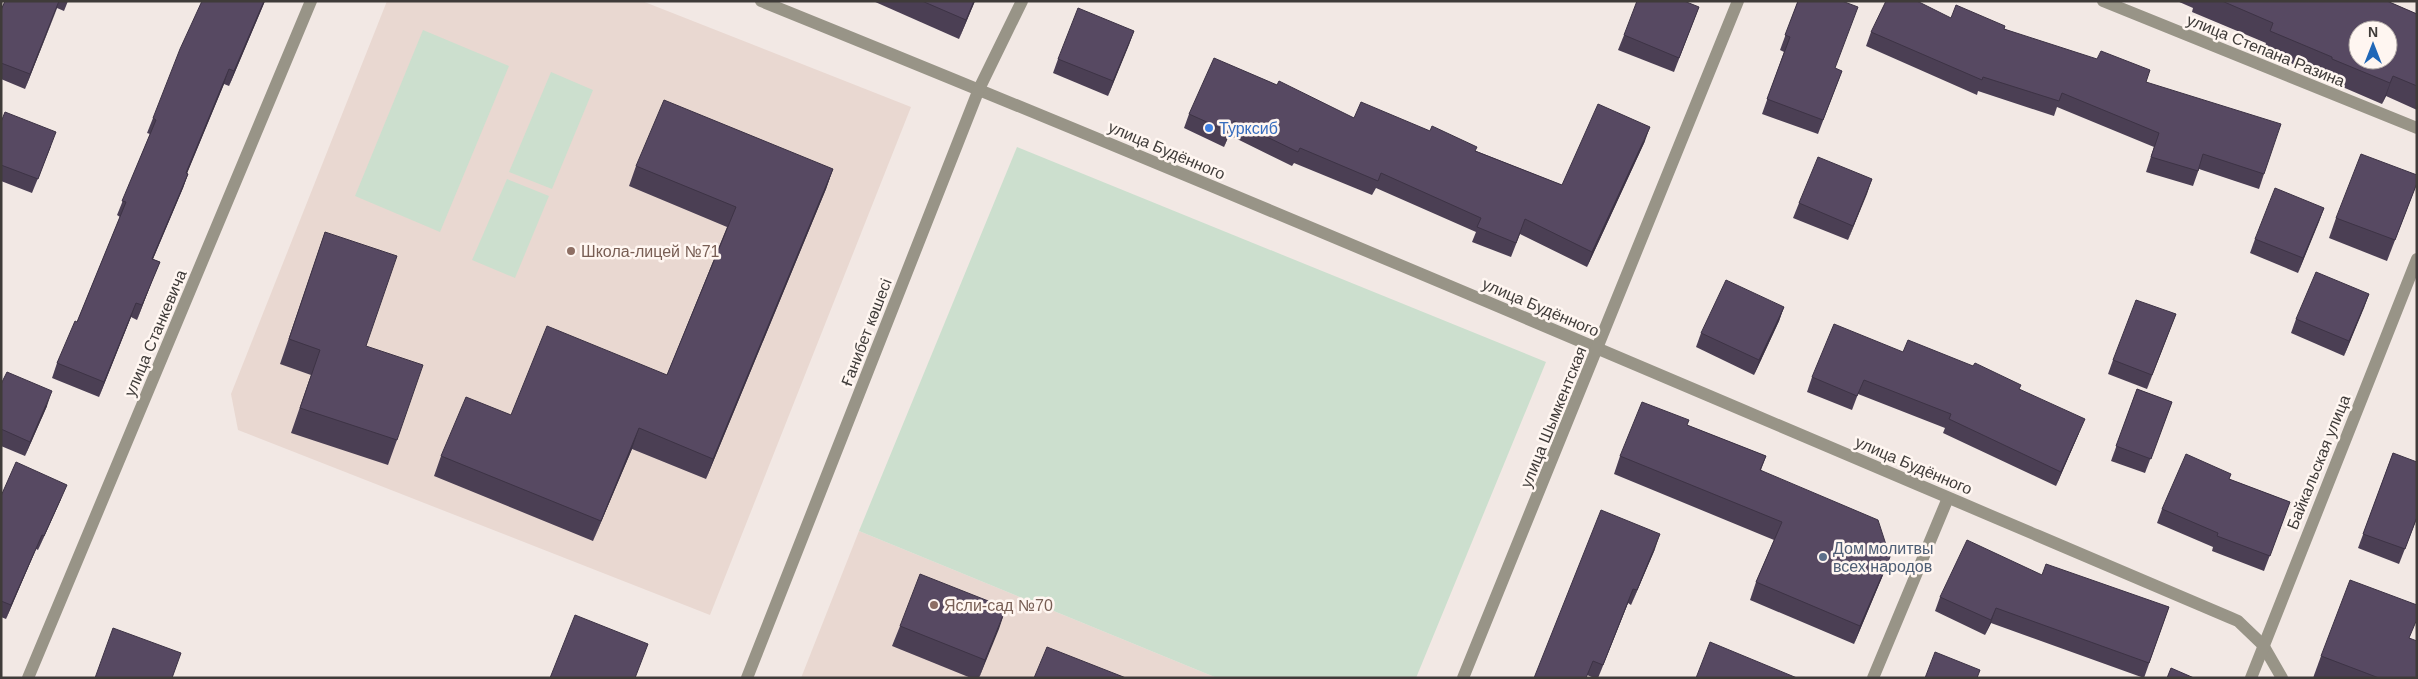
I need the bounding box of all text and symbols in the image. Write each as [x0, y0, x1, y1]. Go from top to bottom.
street label: улица Степана Разина [2184, 11, 2347, 90]
north arrow [2348, 20, 2398, 70]
text: N [2368, 24, 2378, 40]
street label: улица Будённого [1106, 118, 1228, 183]
place label: Турксиб [1219, 120, 1278, 137]
marker: Турксиб [1203, 122, 1215, 134]
place label: Школа-лицей №71 [581, 243, 720, 260]
marker: Школа-лицей №71 [565, 245, 577, 257]
street label: улица Станкевича [121, 267, 190, 399]
street label: улица Будённого [1480, 275, 1602, 340]
street label: Ғанибет көшесі [838, 276, 895, 389]
street label: улица Шымкентская [1517, 344, 1590, 490]
street label: Байкальская улица [2284, 392, 2353, 532]
street label: улица Будённого [1853, 433, 1975, 498]
place label: Дом молитвы всех народов [1833, 540, 1934, 575]
marker: Дом молитвы всех народов [1817, 551, 1829, 563]
place label: Ясли-сад №70 [944, 597, 1053, 614]
marker: Ясли-сад №70 [928, 599, 940, 611]

